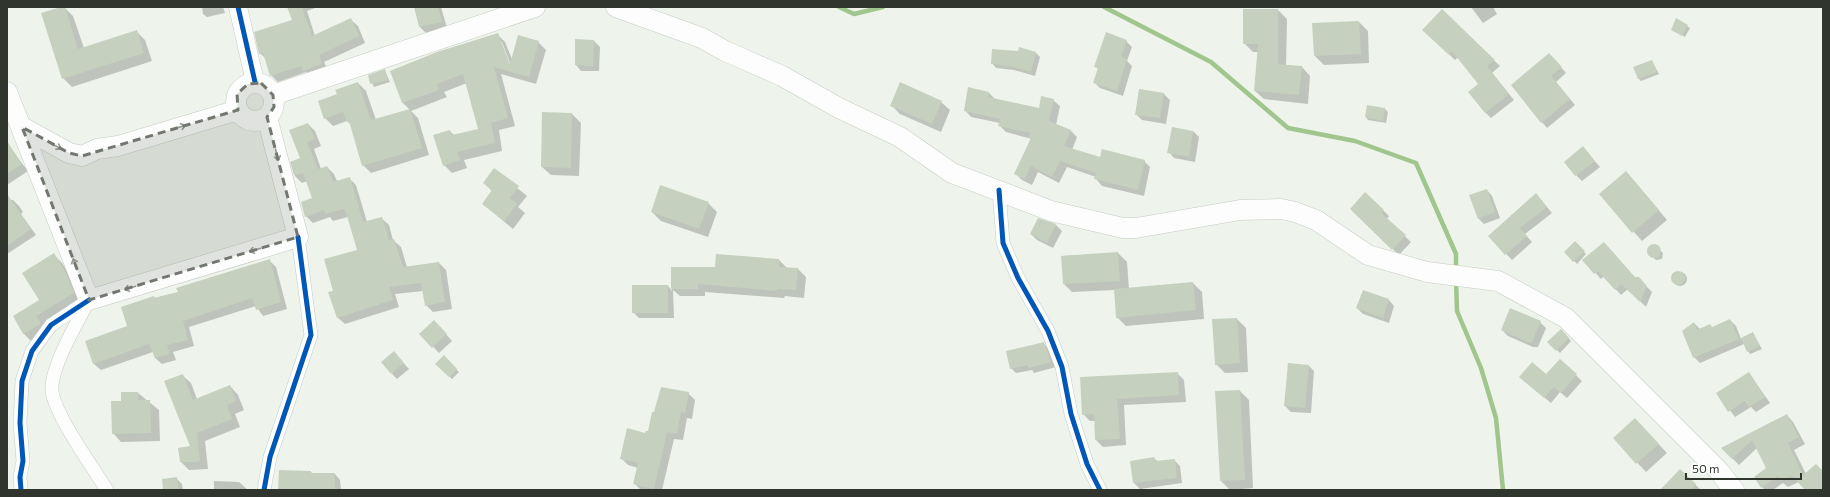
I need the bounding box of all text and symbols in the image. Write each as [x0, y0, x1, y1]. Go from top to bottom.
one-way arrow [173, 123, 186, 130]
one-way arrow [50, 142, 62, 150]
one-way arrow [273, 148, 281, 161]
one-way arrow [248, 247, 261, 254]
one-way arrow [70, 258, 78, 270]
one-way arrow [124, 285, 137, 292]
scale bar [1686, 455, 1801, 481]
text: 50 m [1692, 461, 1720, 475]

